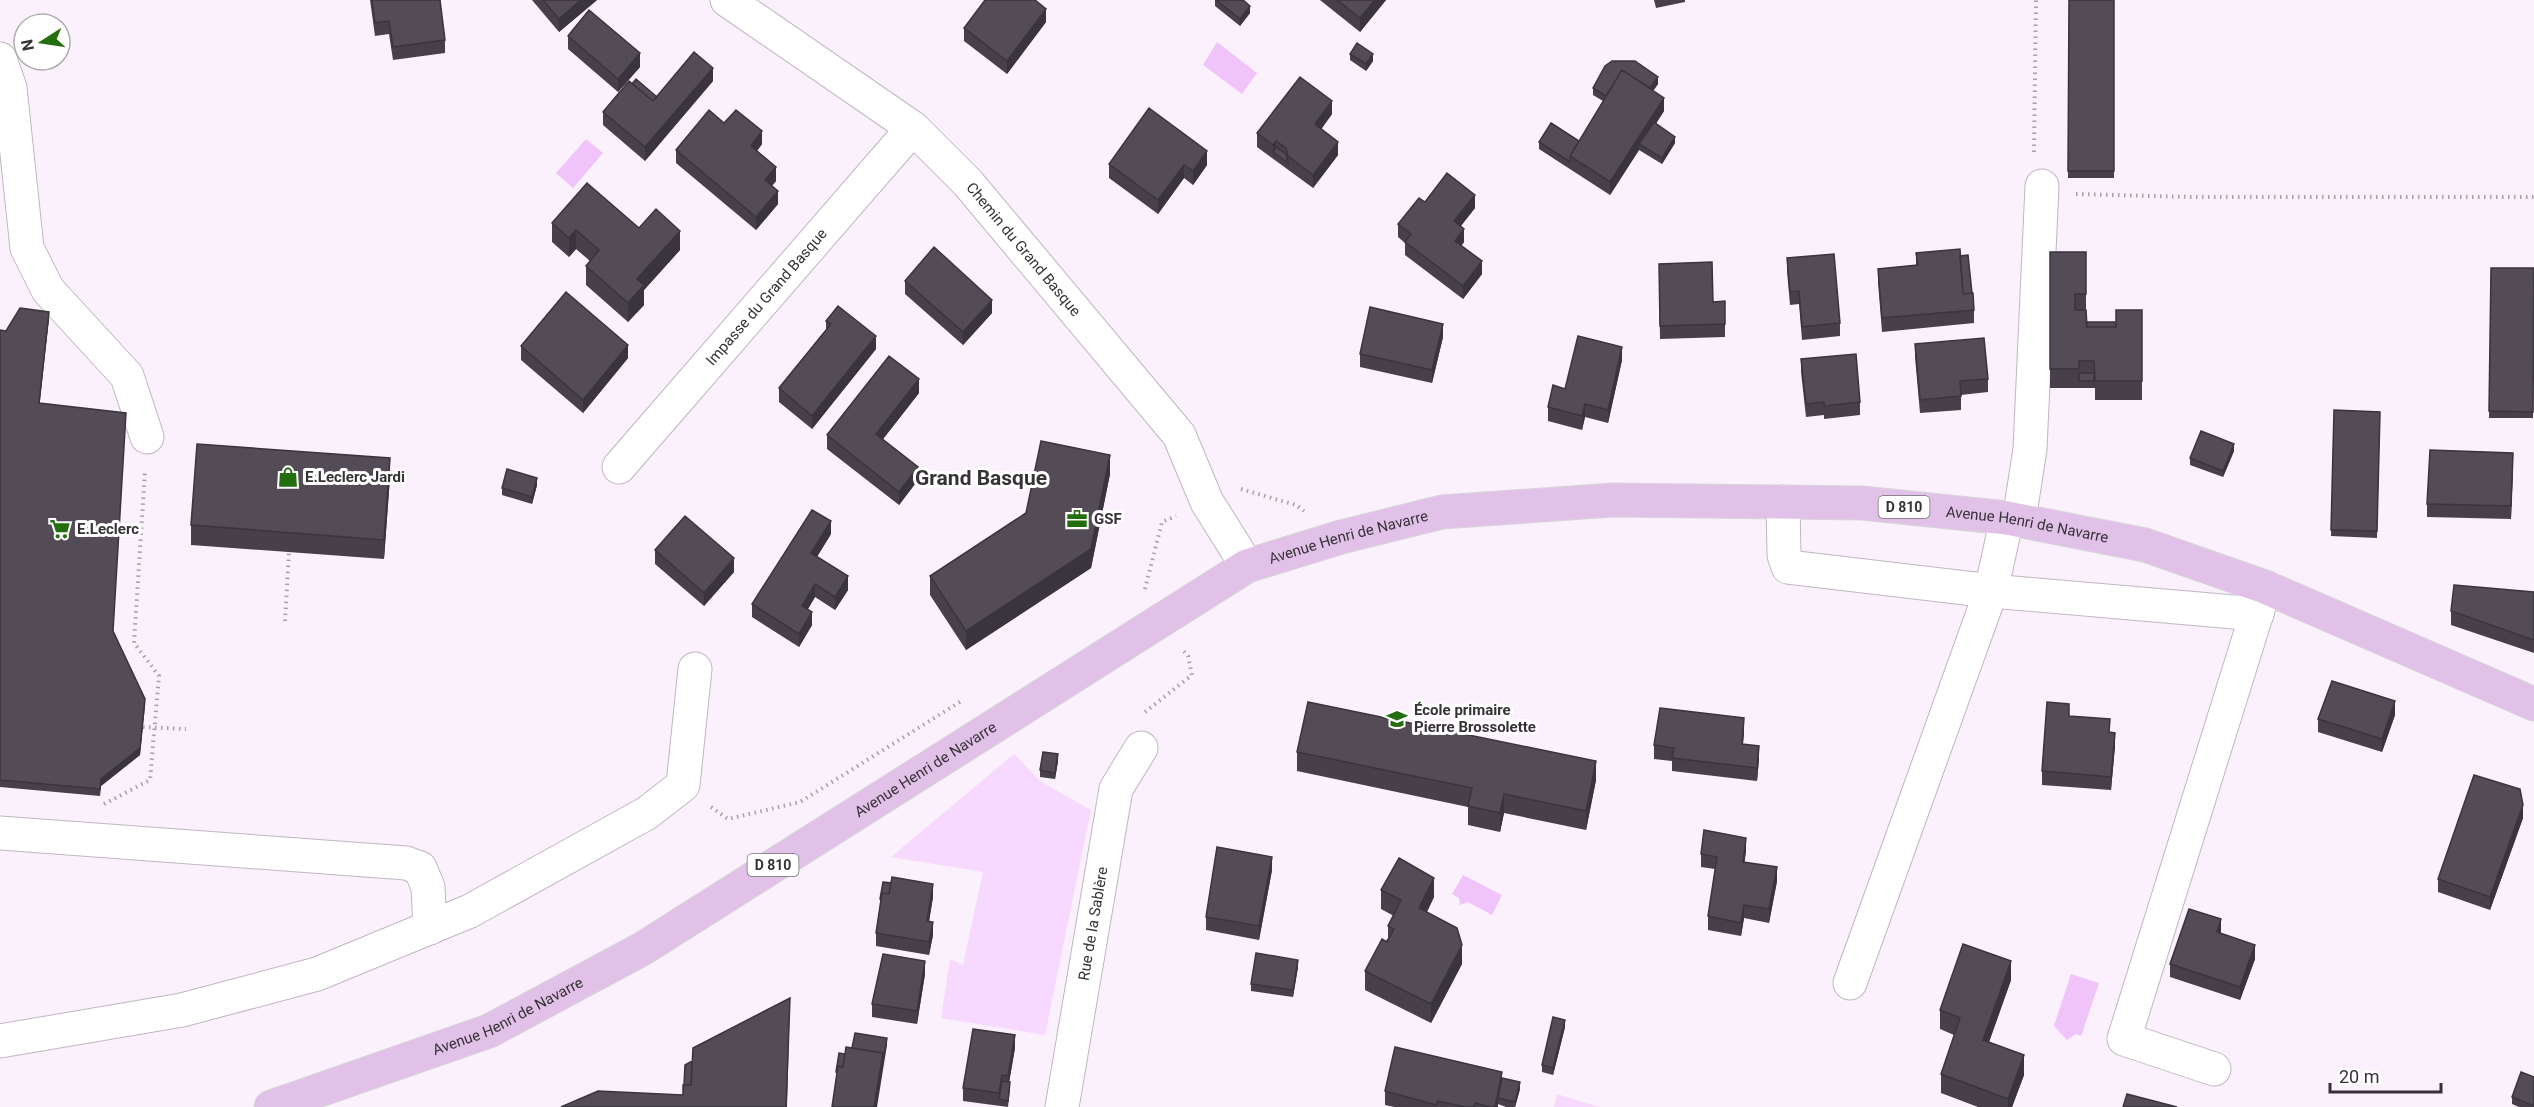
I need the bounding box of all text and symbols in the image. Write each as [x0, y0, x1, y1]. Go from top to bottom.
north arrow [12, 12, 72, 72]
text: N [17, 38, 38, 53]
street label: Chemin du Grand Basque [962, 179, 1085, 320]
street label: Impasse du Grand Basque [702, 225, 831, 369]
shop icon: E.Leclerc Jardi [276, 465, 300, 489]
district label: Grand Basque [915, 466, 1047, 490]
place label: E.Leclerc Jardi [305, 468, 405, 486]
road number: D 810 [1878, 496, 1930, 518]
street label: Avenue Henri de Navarre [1945, 503, 2110, 547]
office icon: GSF [1065, 507, 1089, 531]
street label: Avenue Henri de Navarre [1267, 507, 1430, 568]
place label: GSF [1094, 510, 1122, 528]
supermarket icon: E.Leclerc [48, 517, 72, 541]
place label: E.Leclerc [77, 520, 139, 538]
place label: École primaire Pierre Brossolette [1414, 701, 1536, 736]
school or university icon: École primaire Pierre Brossolette [1385, 707, 1409, 731]
street label: Avenue Henri de Navarre [851, 718, 1000, 821]
road number: D 810 [748, 854, 798, 876]
street label: Rue de la Sablère [1075, 865, 1112, 982]
street label: Avenue Henri de Navarre [430, 973, 586, 1059]
scale bar [2330, 1056, 2441, 1094]
text: 20 m [2339, 1066, 2379, 1087]

